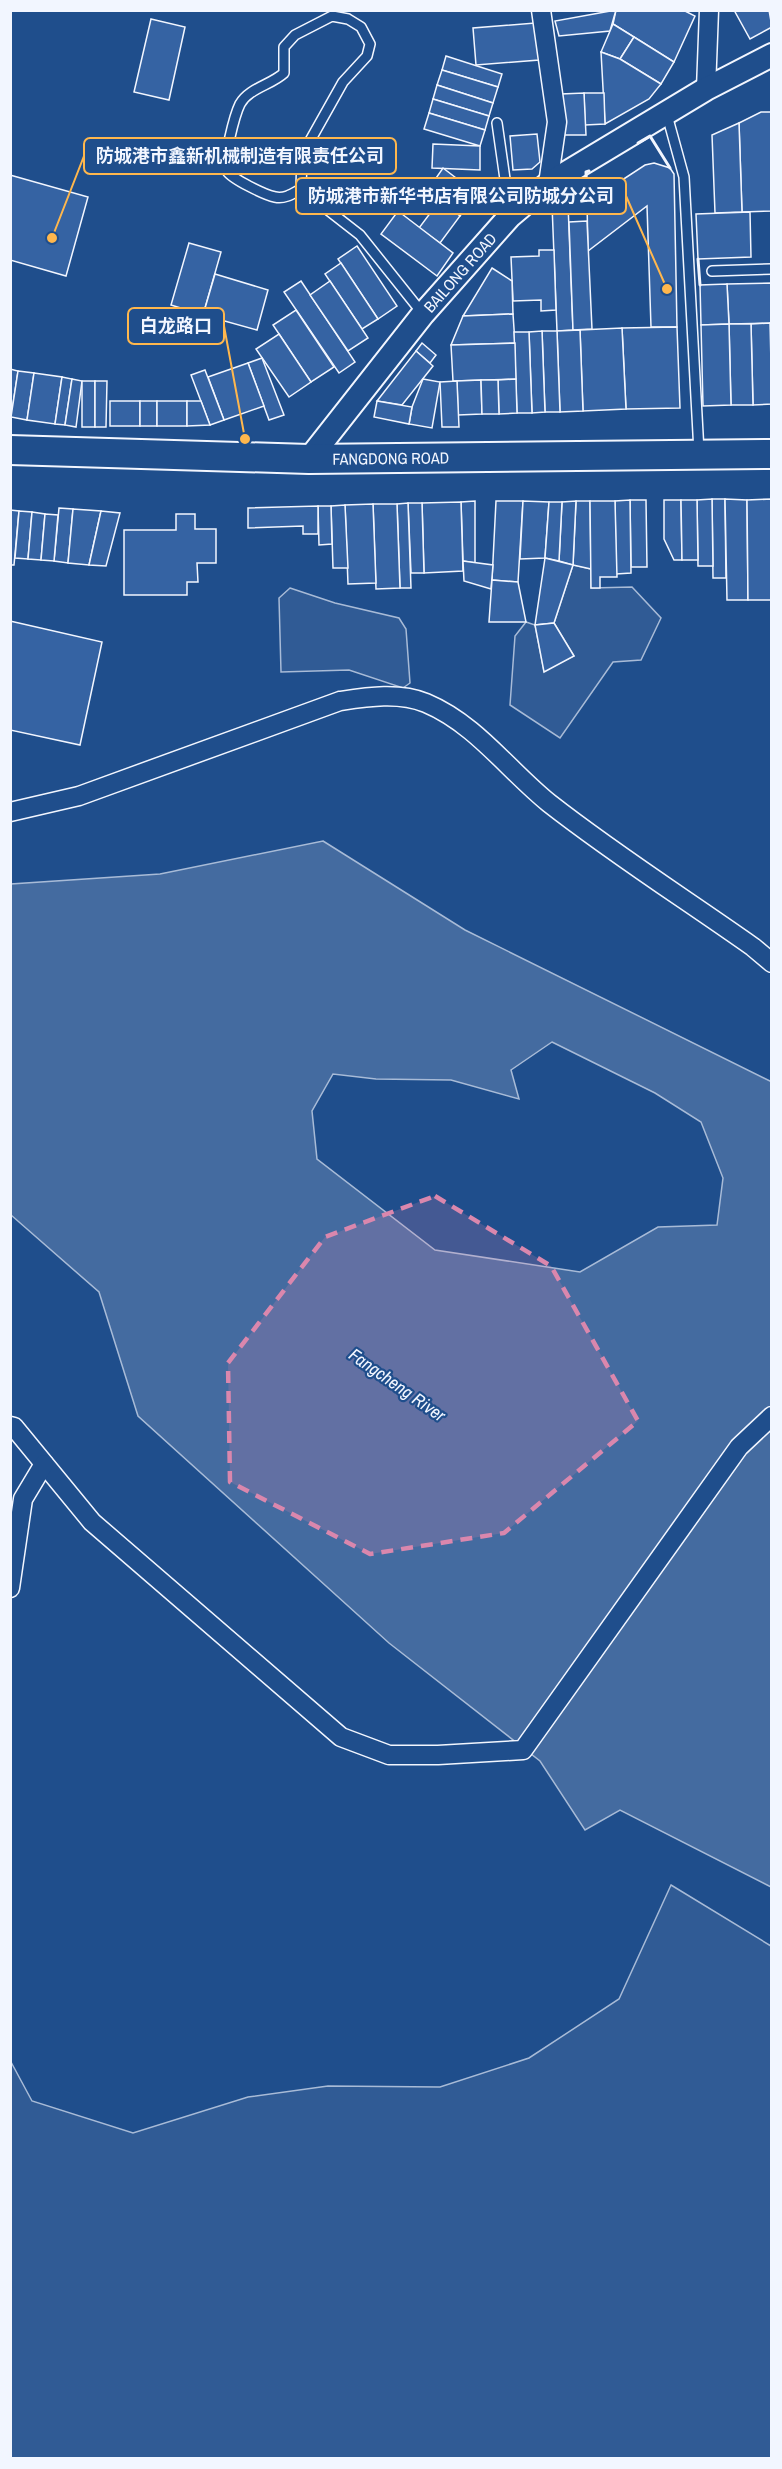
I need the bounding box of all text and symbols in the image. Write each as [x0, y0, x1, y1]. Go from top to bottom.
callout: 防城港市鑫新机械制造有限责任公司 [84, 138, 396, 174]
text: 防城港市鑫新机械制造有限责任公司 [96, 143, 384, 168]
callout: 防城港市新华书店有限公司防城分公司 [296, 178, 626, 214]
text: 防城港市新华书店有限公司防城分公司 [308, 183, 614, 208]
street label: BAILONG ROAD [418, 228, 501, 317]
callout: 白龙路口 [128, 308, 224, 344]
text: 白龙路口 [140, 313, 212, 338]
street label: FANGDONG ROAD [332, 446, 449, 470]
water label: Fangcheng River [344, 1342, 451, 1428]

